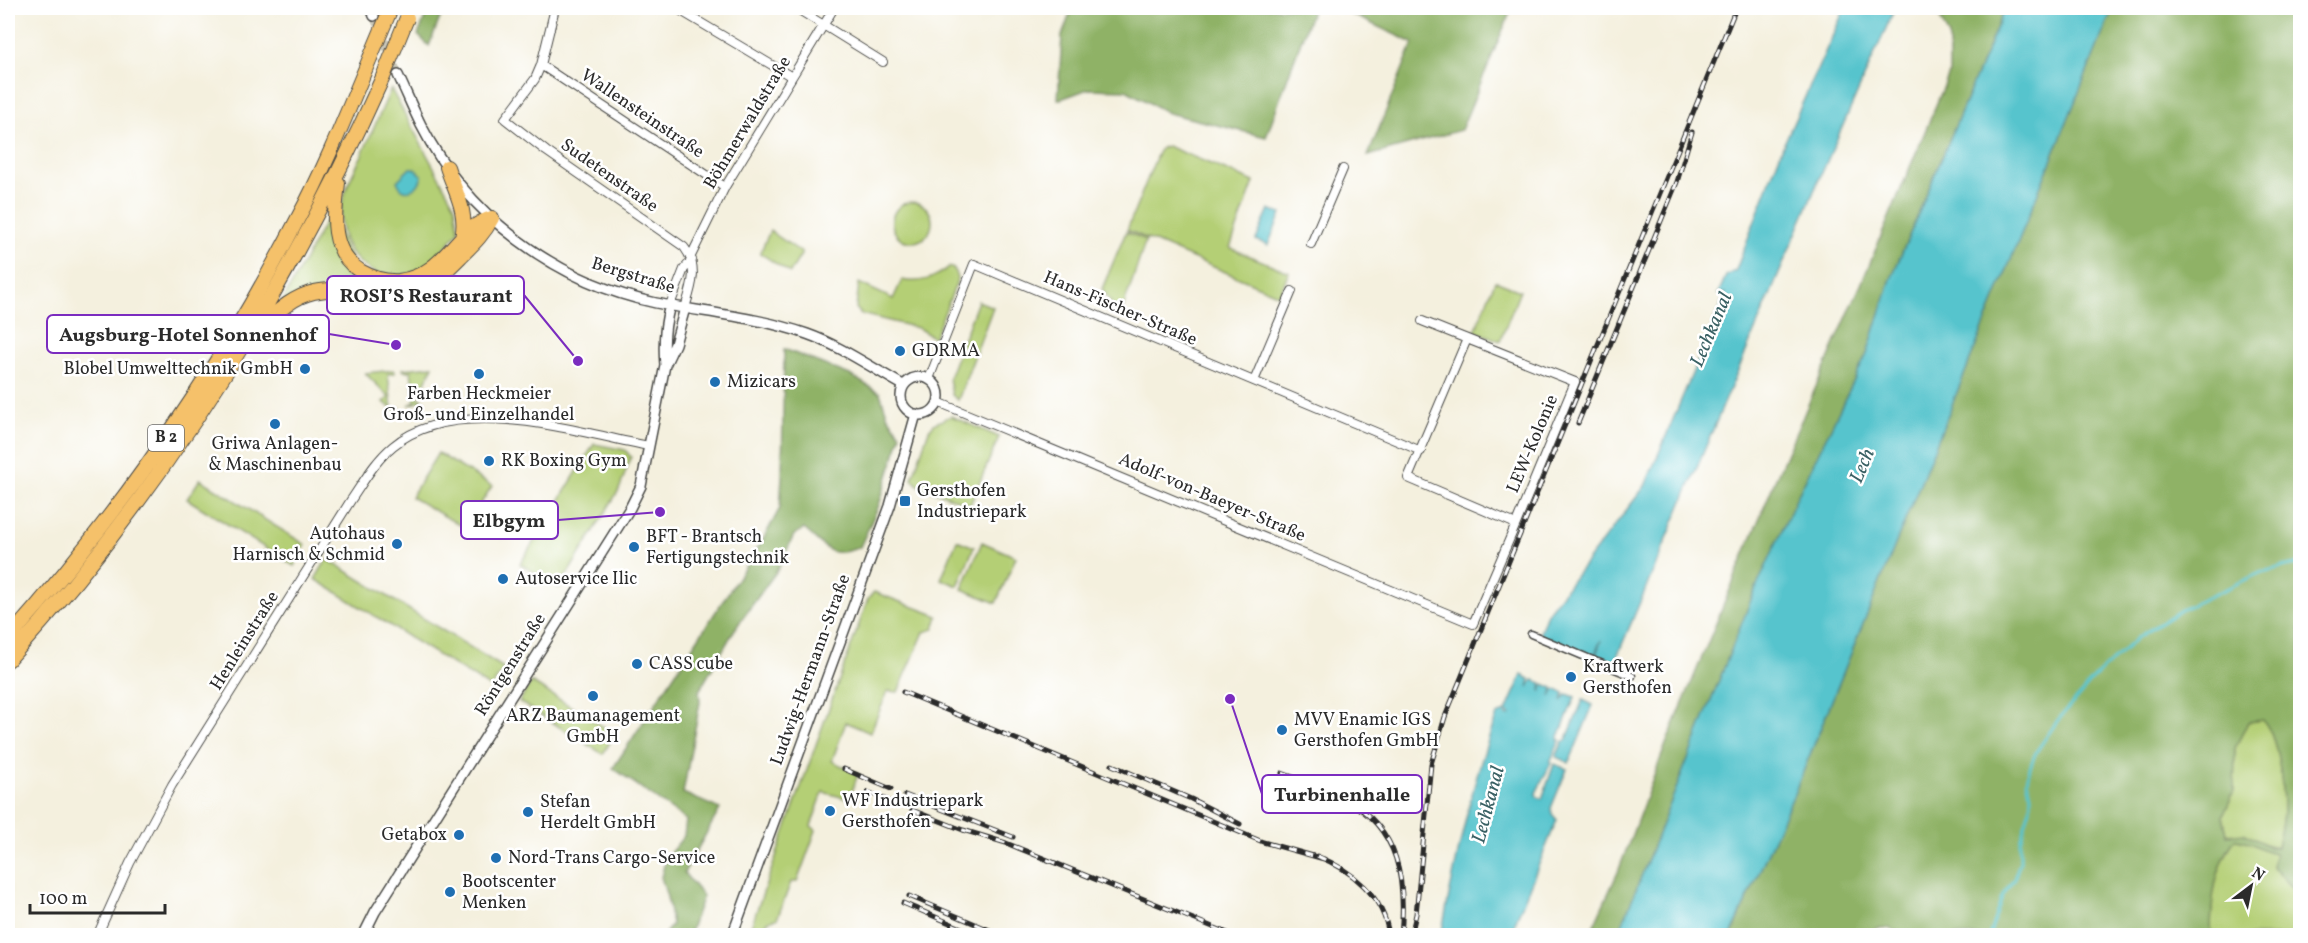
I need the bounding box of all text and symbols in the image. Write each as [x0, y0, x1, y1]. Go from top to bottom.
street label: Böhmerwaldstraße [698, 52, 798, 194]
street label: Wallensteinstraße [575, 63, 709, 165]
street label: Sudetenstraße [555, 133, 663, 219]
street label: Bergstraße [588, 251, 678, 301]
street label: Hans-Fischer-Straße [1039, 265, 1201, 353]
callout: ROSI’S Restaurant [327, 276, 524, 314]
text: ROSI’S Restaurant [340, 283, 513, 311]
water label: Lechkanal [1684, 288, 1740, 372]
callout: Augsburg-Hotel Sonnenhof [47, 315, 329, 353]
text: Augsburg-Hotel Sonnenhof [59, 322, 319, 350]
place label: GDRMA [912, 339, 980, 364]
marker: GDRMA [893, 344, 907, 358]
place label: Blobel Umwelttechnik GmbH [63, 357, 293, 382]
marker: Blobel Umwelttechnik GmbH [298, 362, 312, 376]
marker: Farben Heckmeier Groß- und Einzelhandel [472, 367, 486, 381]
place label: Mizicars [727, 370, 796, 395]
marker: Mizicars [708, 375, 722, 389]
place label: Farben Heckmeier Groß- und Einzelhandel [384, 382, 574, 428]
street label: LEW-Kolonie [1501, 391, 1565, 497]
marker: Griwa Anlagen- & Maschinenbau [268, 417, 282, 431]
road number: B 2 [148, 425, 184, 451]
place label: Griwa Anlagen- & Maschinenbau [208, 432, 342, 478]
water label: Lech [1843, 444, 1883, 488]
street label: Adolf-von-Baeyer-Straße [1115, 447, 1309, 549]
place label: RK Boxing Gym [501, 449, 627, 474]
marker: RK Boxing Gym [482, 454, 496, 468]
place label: Gersthofen Industriepark [917, 479, 1027, 525]
marker: Gersthofen Industriepark [898, 494, 912, 508]
callout: Elbgym [461, 501, 558, 539]
text: Elbgym [473, 508, 545, 536]
place label: Autohaus Harnisch & Schmid [232, 522, 385, 568]
place label: BFT - Brantsch Fertigungstechnik [646, 525, 789, 571]
marker: Autohaus Harnisch & Schmid [390, 537, 404, 551]
marker: BFT - Brantsch Fertigungstechnik [627, 540, 641, 554]
place label: Autoservice Ilic [515, 567, 637, 592]
street label: Ludwig-Hermann-Straße [765, 571, 857, 769]
marker: Autoservice Ilic [496, 572, 510, 586]
street label: Henleinstraße [205, 587, 285, 695]
street label: Röntgenstraße [469, 609, 553, 721]
place label: CASS cube [649, 652, 733, 677]
place label: Kraftwerk Gersthofen [1583, 655, 1672, 701]
marker: CASS cube [630, 657, 644, 671]
marker: Kraftwerk Gersthofen [1564, 670, 1578, 684]
marker: ARZ Baumanagement GmbH [586, 689, 600, 703]
place label: ARZ Baumanagement GmbH [506, 704, 680, 750]
place label: MVV Enamic IGS Gersthofen GmbH [1294, 708, 1439, 754]
marker: MVV Enamic IGS Gersthofen GmbH [1275, 723, 1289, 737]
water label: Lechkanal [1465, 763, 1513, 847]
callout: Turbinenhalle [1262, 775, 1422, 813]
text: Turbinenhalle [1274, 782, 1410, 810]
place label: WF Industriepark Gersthofen [842, 789, 984, 835]
place label: Stefan Herdelt GmbH [540, 790, 656, 836]
marker: WF Industriepark Gersthofen [823, 804, 837, 818]
marker: Stefan Herdelt GmbH [521, 805, 535, 819]
place label: Getabox [382, 823, 447, 848]
marker: Getabox [452, 828, 466, 842]
place label: Nord-Trans Cargo-Service [508, 846, 715, 871]
marker: Nord-Trans Cargo-Service [489, 851, 503, 865]
north arrow [2221, 856, 2281, 916]
text: N [2247, 863, 2269, 888]
place label: Bootscenter Menken [462, 870, 556, 916]
scale bar [30, 877, 165, 915]
marker: Bootscenter Menken [443, 885, 457, 899]
text: 100 m [39, 887, 88, 912]

